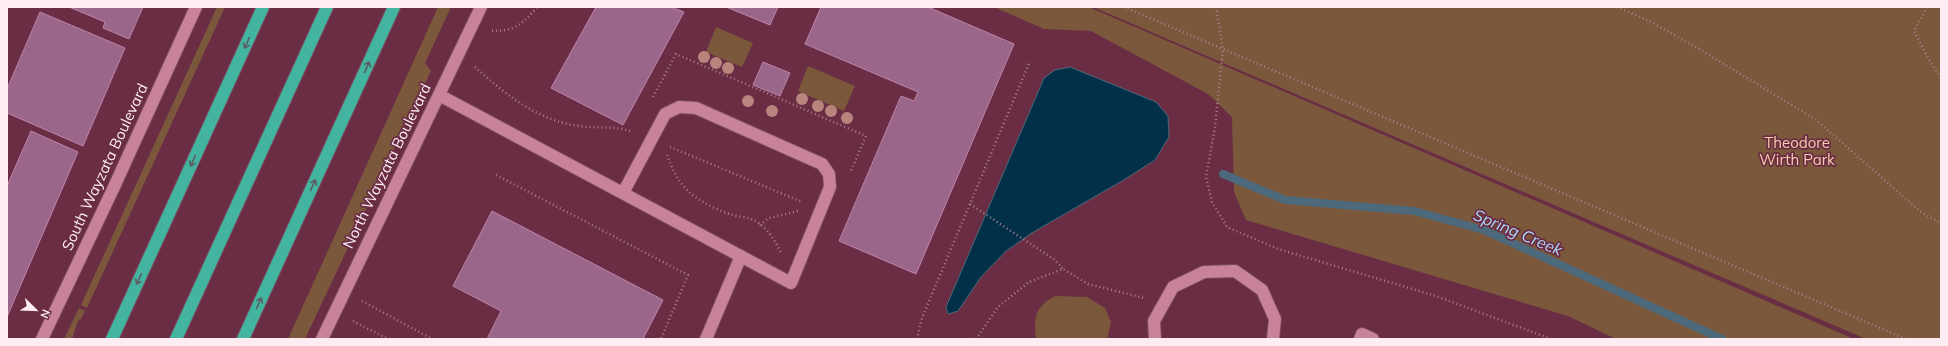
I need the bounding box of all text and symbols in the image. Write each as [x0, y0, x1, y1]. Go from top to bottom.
one-way arrow [243, 36, 250, 48]
one-way arrow [363, 61, 371, 73]
street label: South Wayzata Boulevard [57, 80, 152, 253]
street label: North Wayzata Boulevard [338, 80, 435, 251]
park label: Theodore Wirth Park [1759, 133, 1835, 169]
one-way arrow [189, 155, 196, 167]
one-way arrow [310, 180, 317, 192]
water label: Spring Creek [1471, 204, 1566, 260]
one-way arrow [135, 273, 142, 285]
north arrow [16, 290, 56, 330]
one-way arrow [256, 298, 263, 310]
text: N [37, 307, 53, 320]

